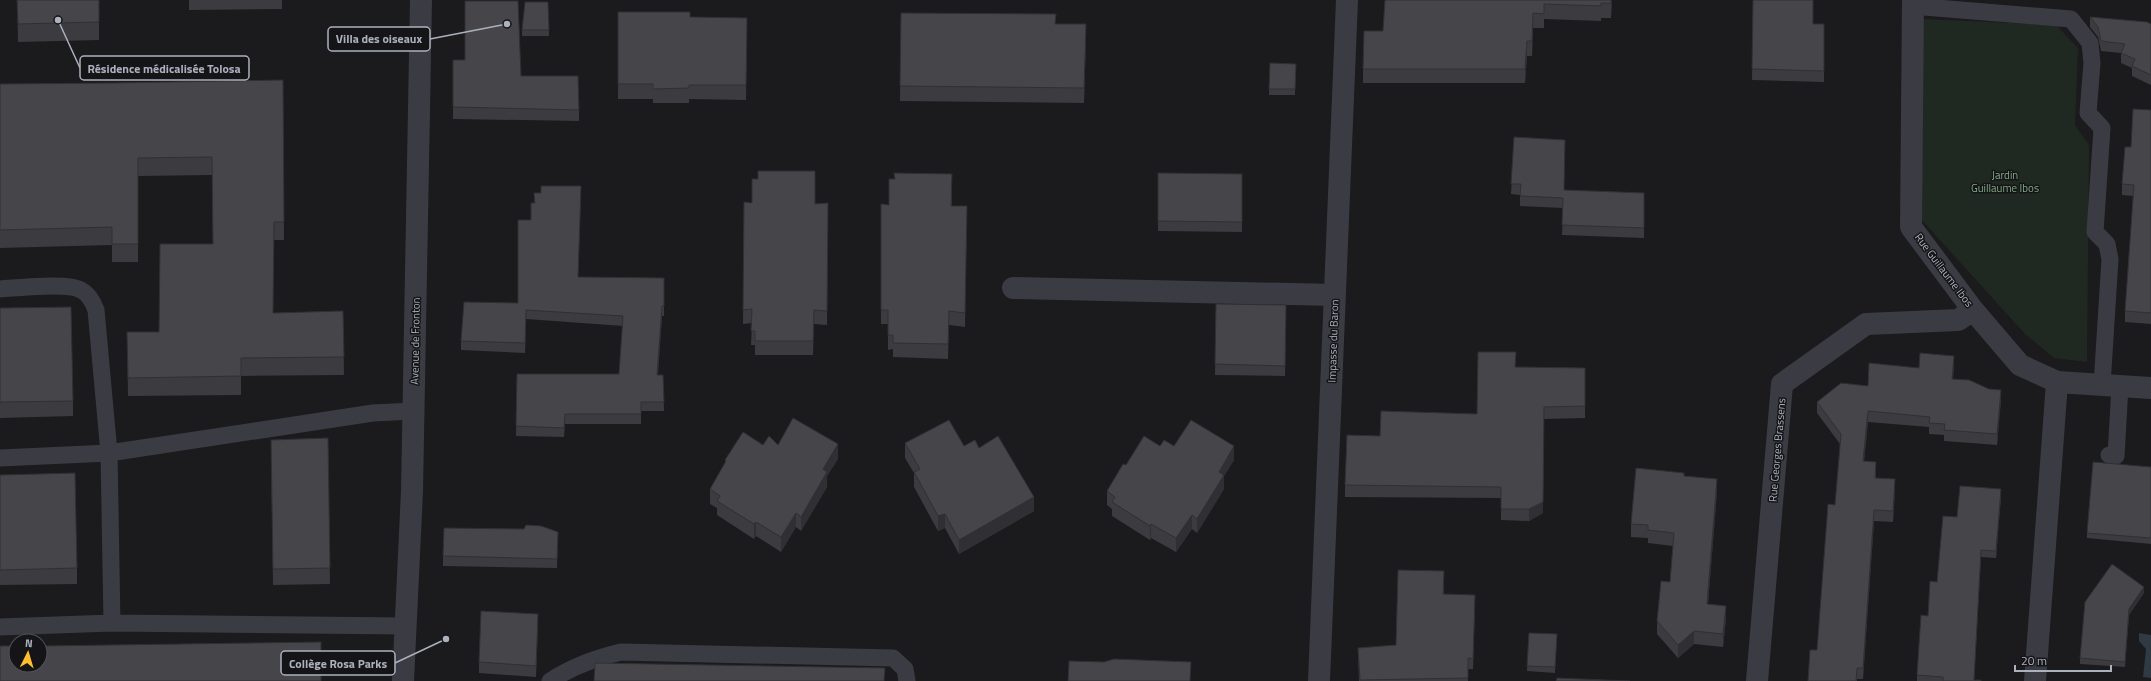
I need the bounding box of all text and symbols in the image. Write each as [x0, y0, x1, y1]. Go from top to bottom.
callout: Villa des oiseaux [328, 27, 430, 51]
text: Villa des oiseaux [336, 29, 422, 48]
callout: Résidence médicalisée Tolosa [80, 56, 249, 80]
text: Résidence médicalisée Tolosa [87, 59, 241, 78]
park label: Jardin Guillaume Ibos [1971, 167, 2039, 196]
street label: Rue Guillaume Ibos [1911, 230, 1977, 310]
street label: Avenue de Fronton [406, 297, 424, 385]
street label: Impasse du Baron [1324, 299, 1342, 383]
street label: Rue Georges Brassens [1764, 397, 1790, 503]
north arrow [8, 633, 48, 673]
text: N [24, 635, 33, 651]
scale bar [2015, 647, 2111, 673]
callout: Collège Rosa Parks [281, 651, 395, 675]
text: 20 m [2021, 651, 2047, 670]
text: Collège Rosa Parks [289, 654, 387, 673]

